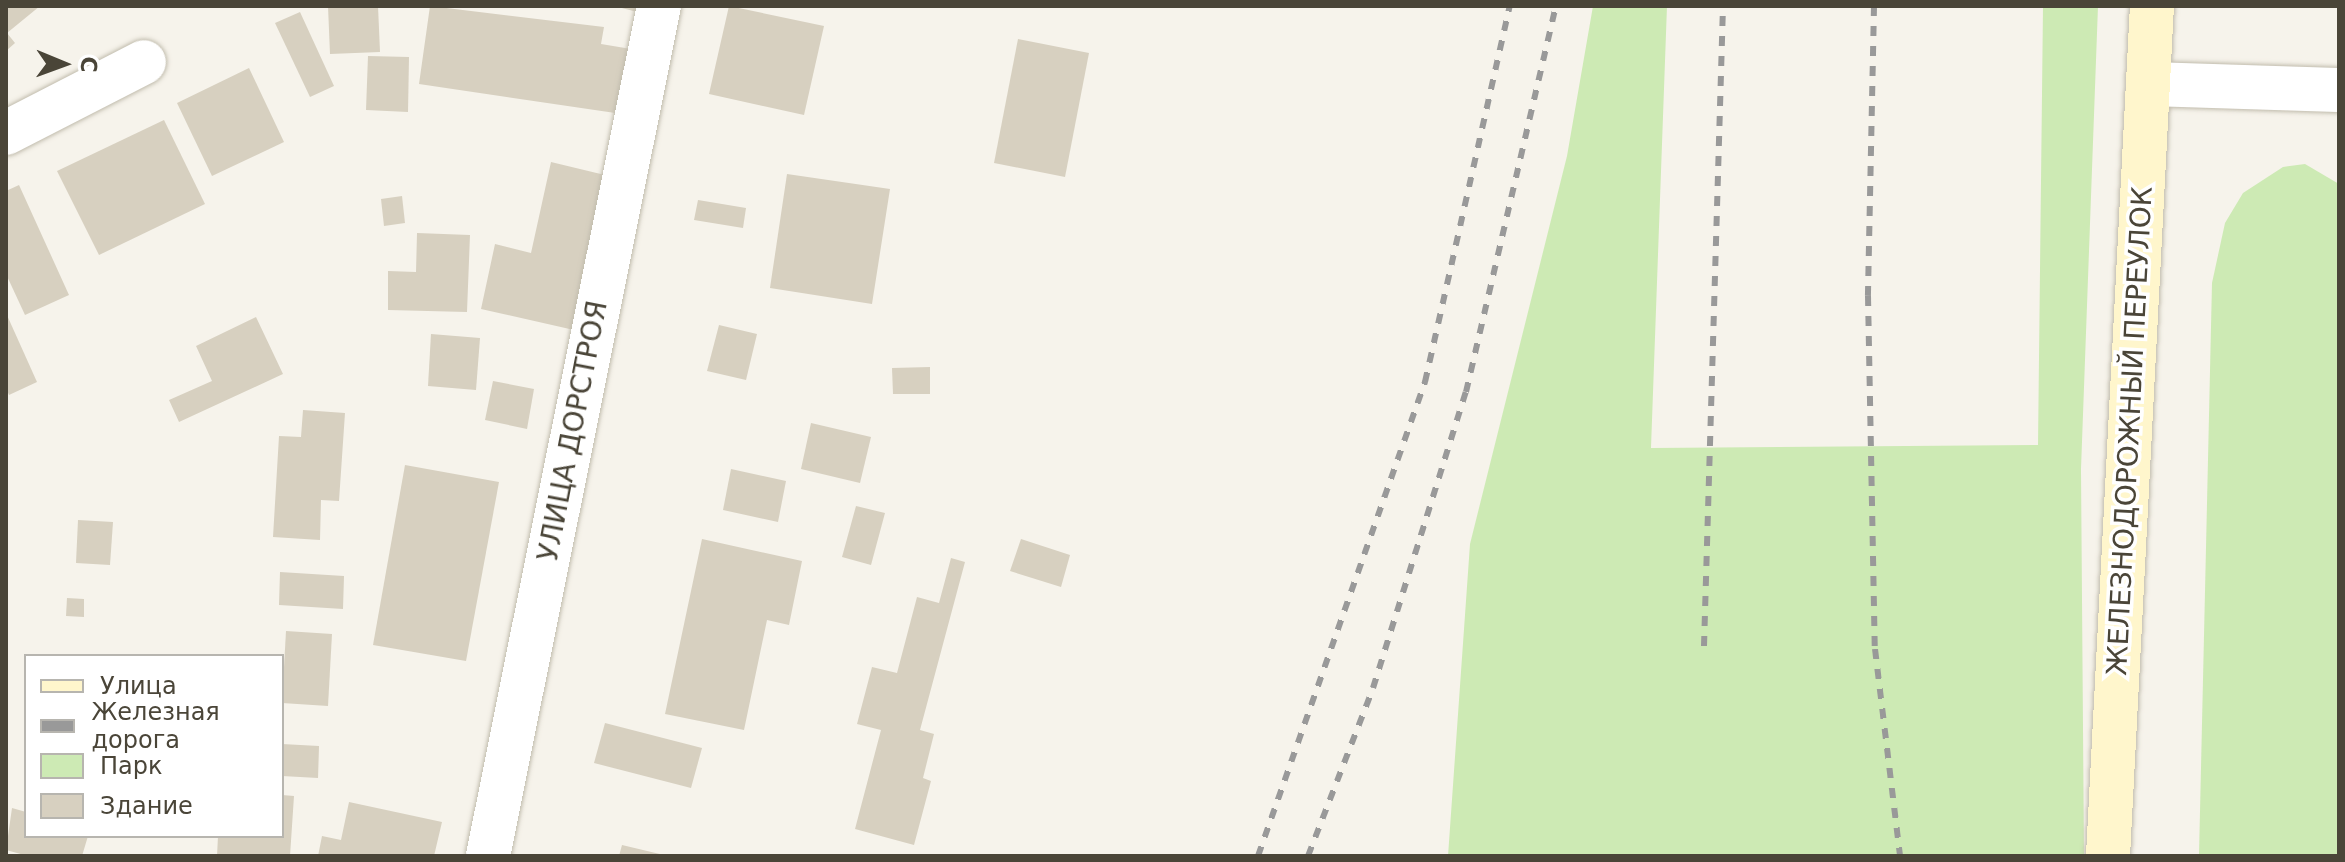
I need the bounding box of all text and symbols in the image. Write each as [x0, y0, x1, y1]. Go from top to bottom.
north arrow [24, 24, 104, 104]
text: С [76, 56, 101, 73]
street label: ЖЕЛЕЗНОДОРОЖНЫЙ ПЕРЕУЛОК [2100, 186, 2160, 676]
street label: УЛИЦА ДОРСТРОЯ [531, 298, 615, 564]
legend [24, 654, 284, 838]
text: Улица [100, 672, 177, 700]
text: Железная дорога [91, 698, 220, 754]
text: Парк [100, 752, 162, 780]
text: Здание [100, 792, 193, 820]

